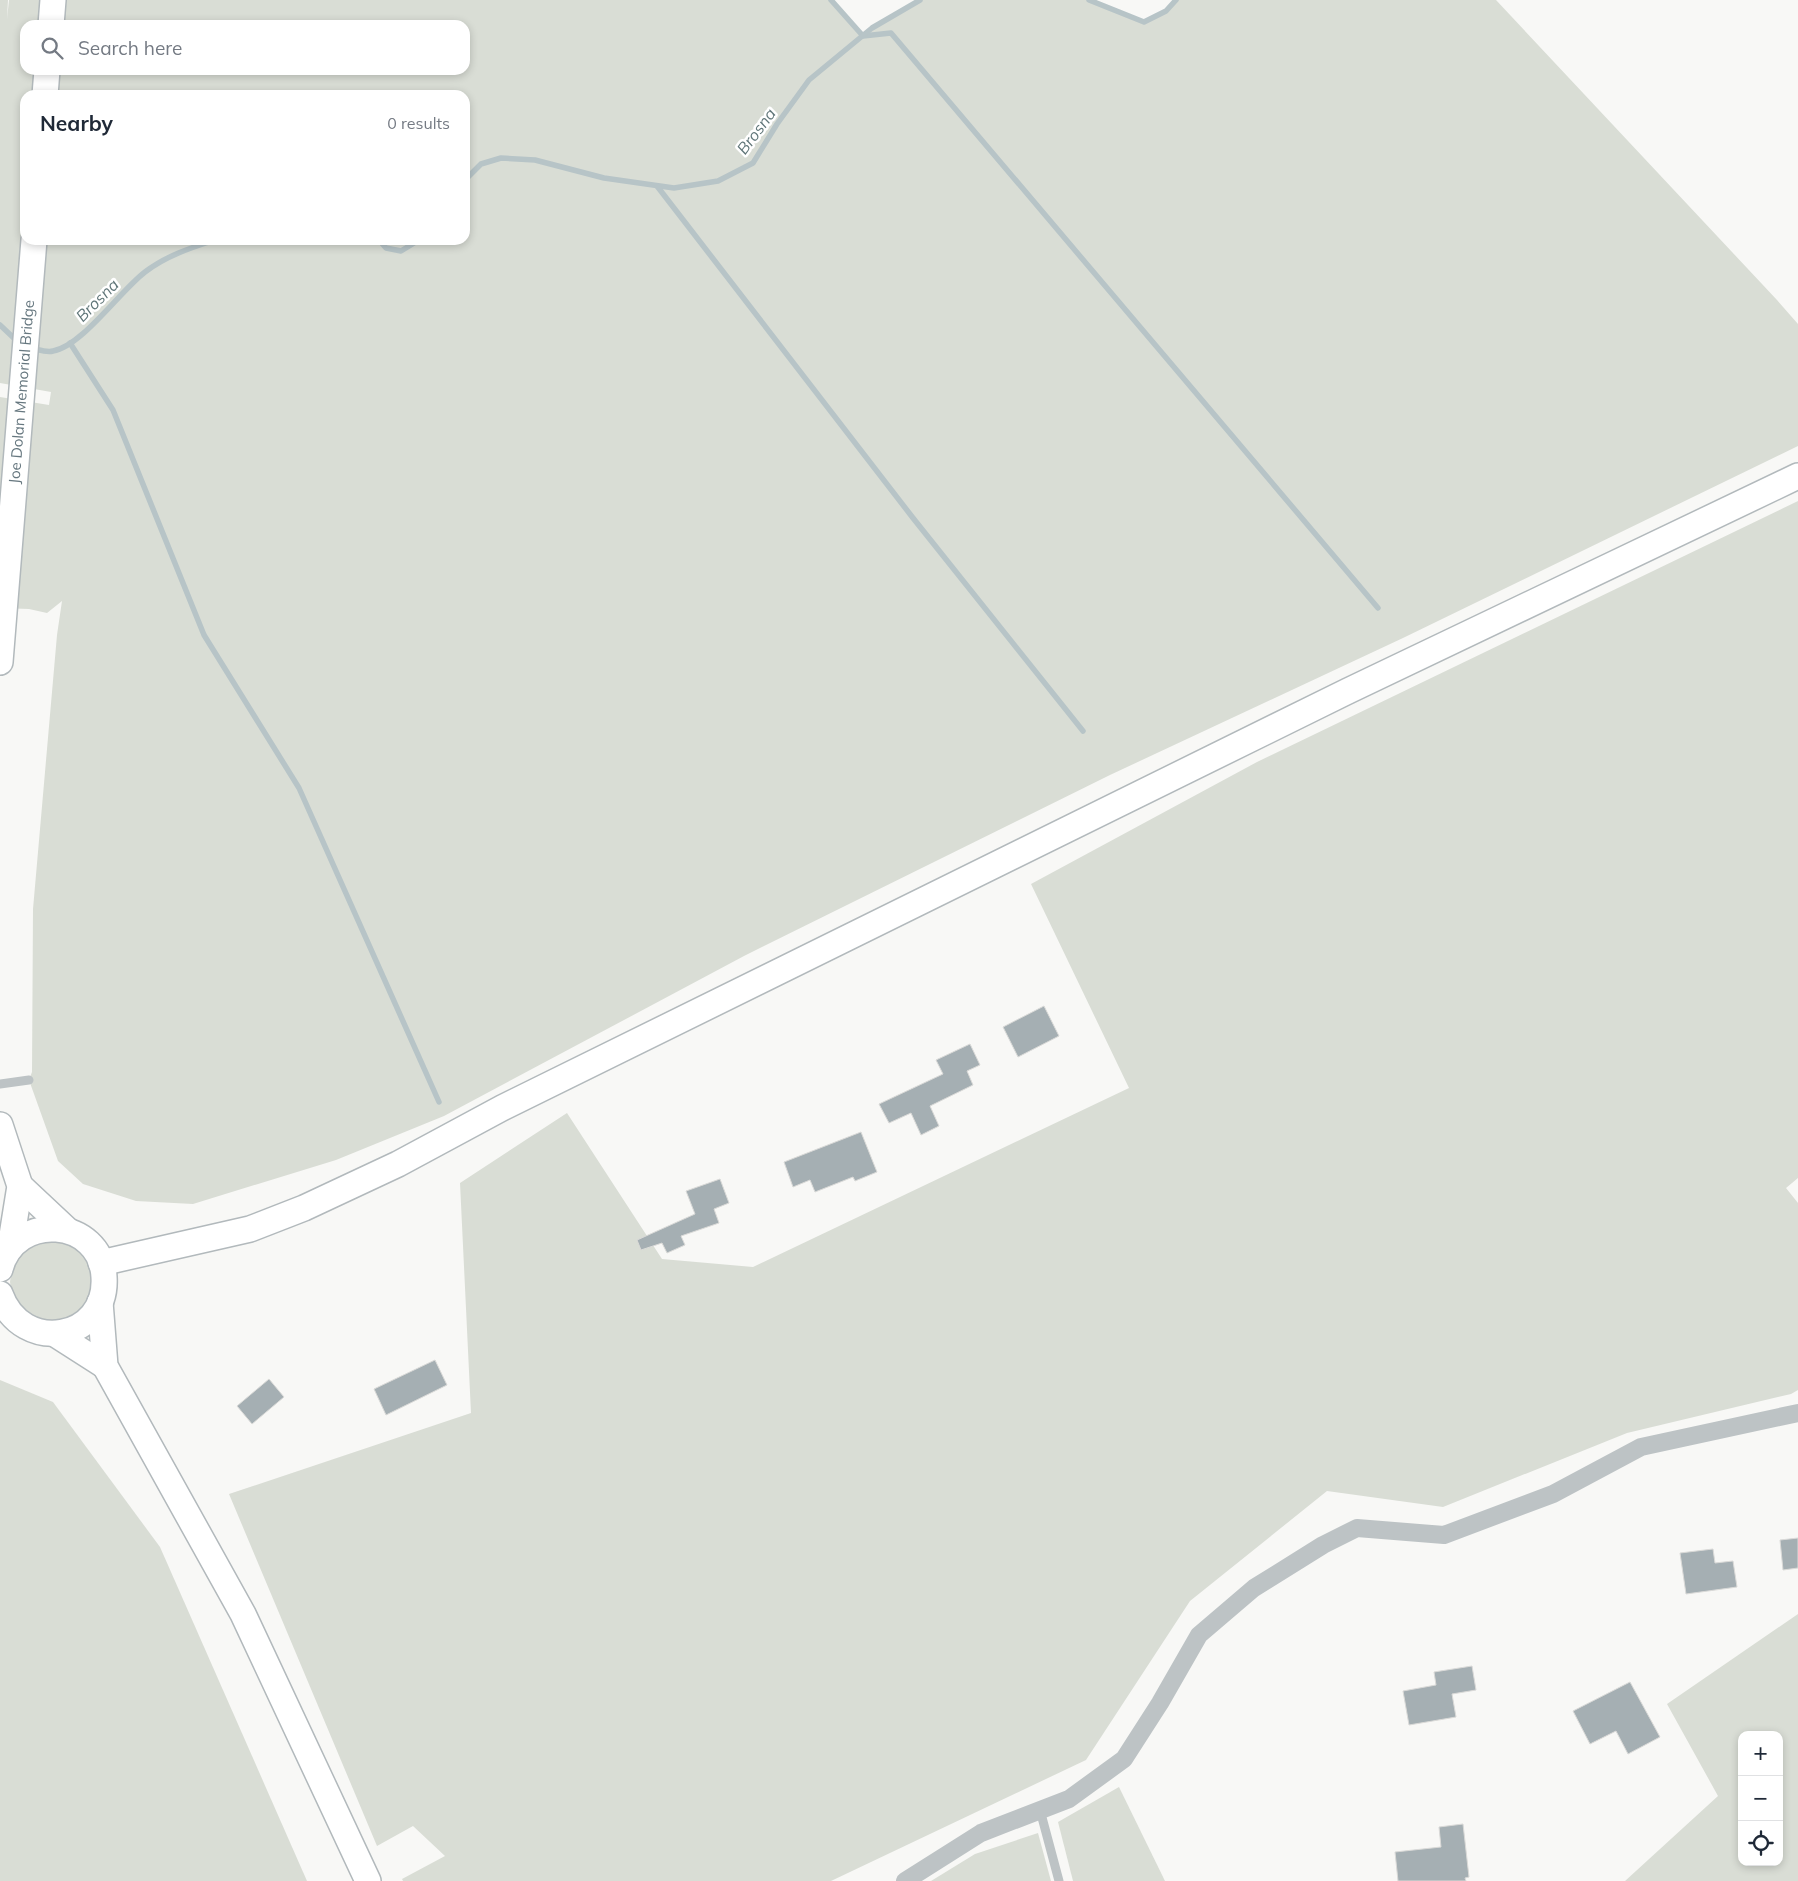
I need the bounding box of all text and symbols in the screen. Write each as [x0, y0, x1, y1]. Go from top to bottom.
search box [20, 20, 470, 75]
icon: search [38, 34, 66, 62]
text: Search here [78, 36, 182, 60]
water label: Brosna [732, 104, 780, 158]
text: Nearby [40, 110, 113, 136]
text: 0 results [387, 113, 450, 133]
water label: Brosna [71, 274, 123, 326]
street label: Joe Dolan Memorial Bridge [4, 299, 38, 485]
map controls [1738, 1731, 1783, 1866]
button: + [1738, 1731, 1783, 1776]
button: − [1738, 1776, 1783, 1821]
button: locate [1738, 1821, 1783, 1866]

